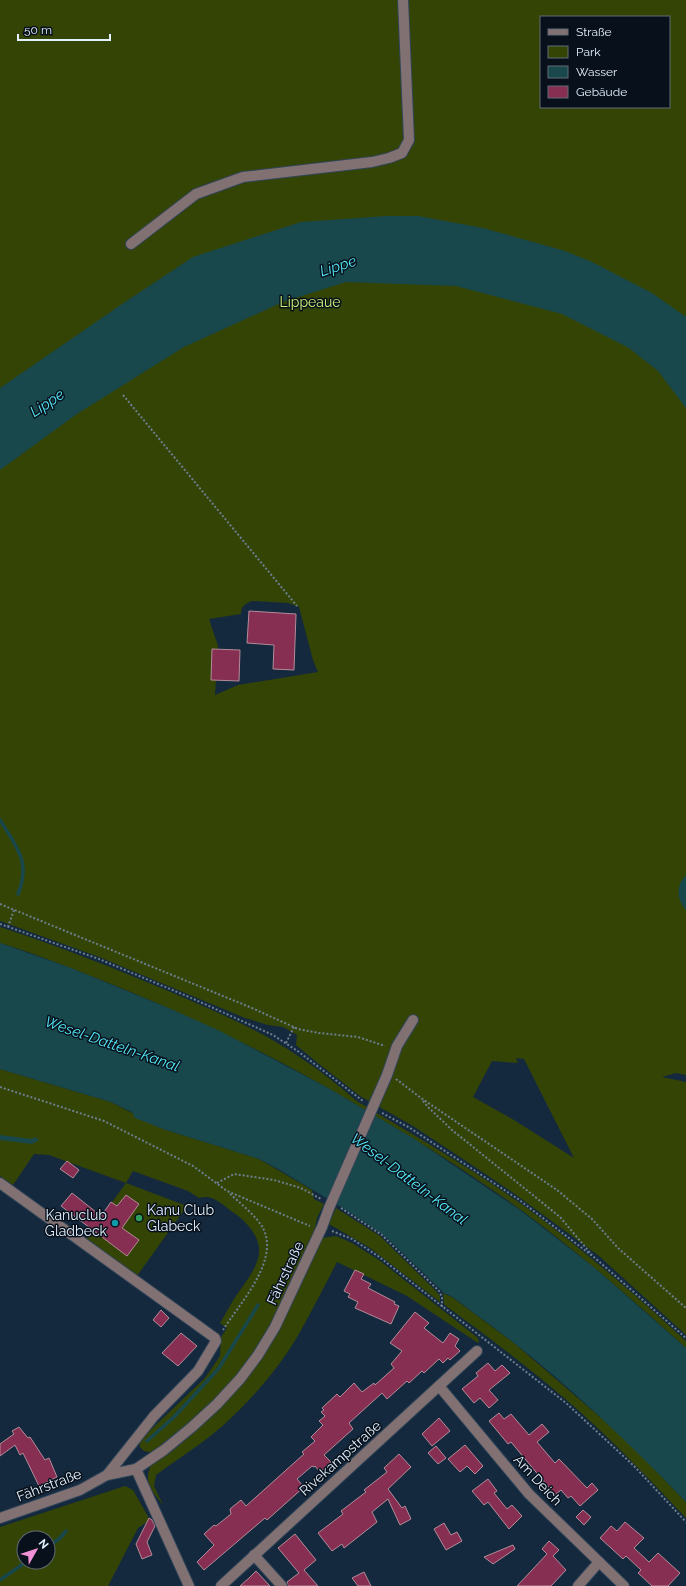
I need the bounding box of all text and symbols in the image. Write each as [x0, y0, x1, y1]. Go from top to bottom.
scale bar [18, 16, 110, 42]
legend [540, 16, 670, 108]
text: 50 m [24, 23, 52, 37]
text: Straße [576, 25, 612, 39]
text: Park [576, 45, 601, 59]
text: Wasser [576, 65, 618, 79]
text: Gebäude [576, 85, 627, 99]
water label: Lippe [317, 252, 359, 280]
park label: Lippeaue [280, 294, 340, 310]
water label: Lippe [26, 385, 68, 421]
water label: Wesel-Datteln-Kanal [42, 1013, 182, 1076]
water label: Wesel-Datteln-Kanal [347, 1129, 471, 1229]
place label: Kanu Club Glabeck [147, 1202, 214, 1234]
place label: Kanuclub Gladbeck [45, 1207, 108, 1239]
marker: Kanu Club Glabeck [134, 1213, 144, 1223]
marker: Kanuclub Gladbeck [110, 1218, 120, 1228]
street label: Fährstraße [263, 1239, 307, 1307]
street label: Rivekampstraße [296, 1417, 384, 1499]
street label: Am Deich [511, 1451, 565, 1509]
street label: Fährstraße [14, 1465, 84, 1505]
north arrow [16, 1530, 56, 1570]
text: N [36, 1537, 51, 1551]

